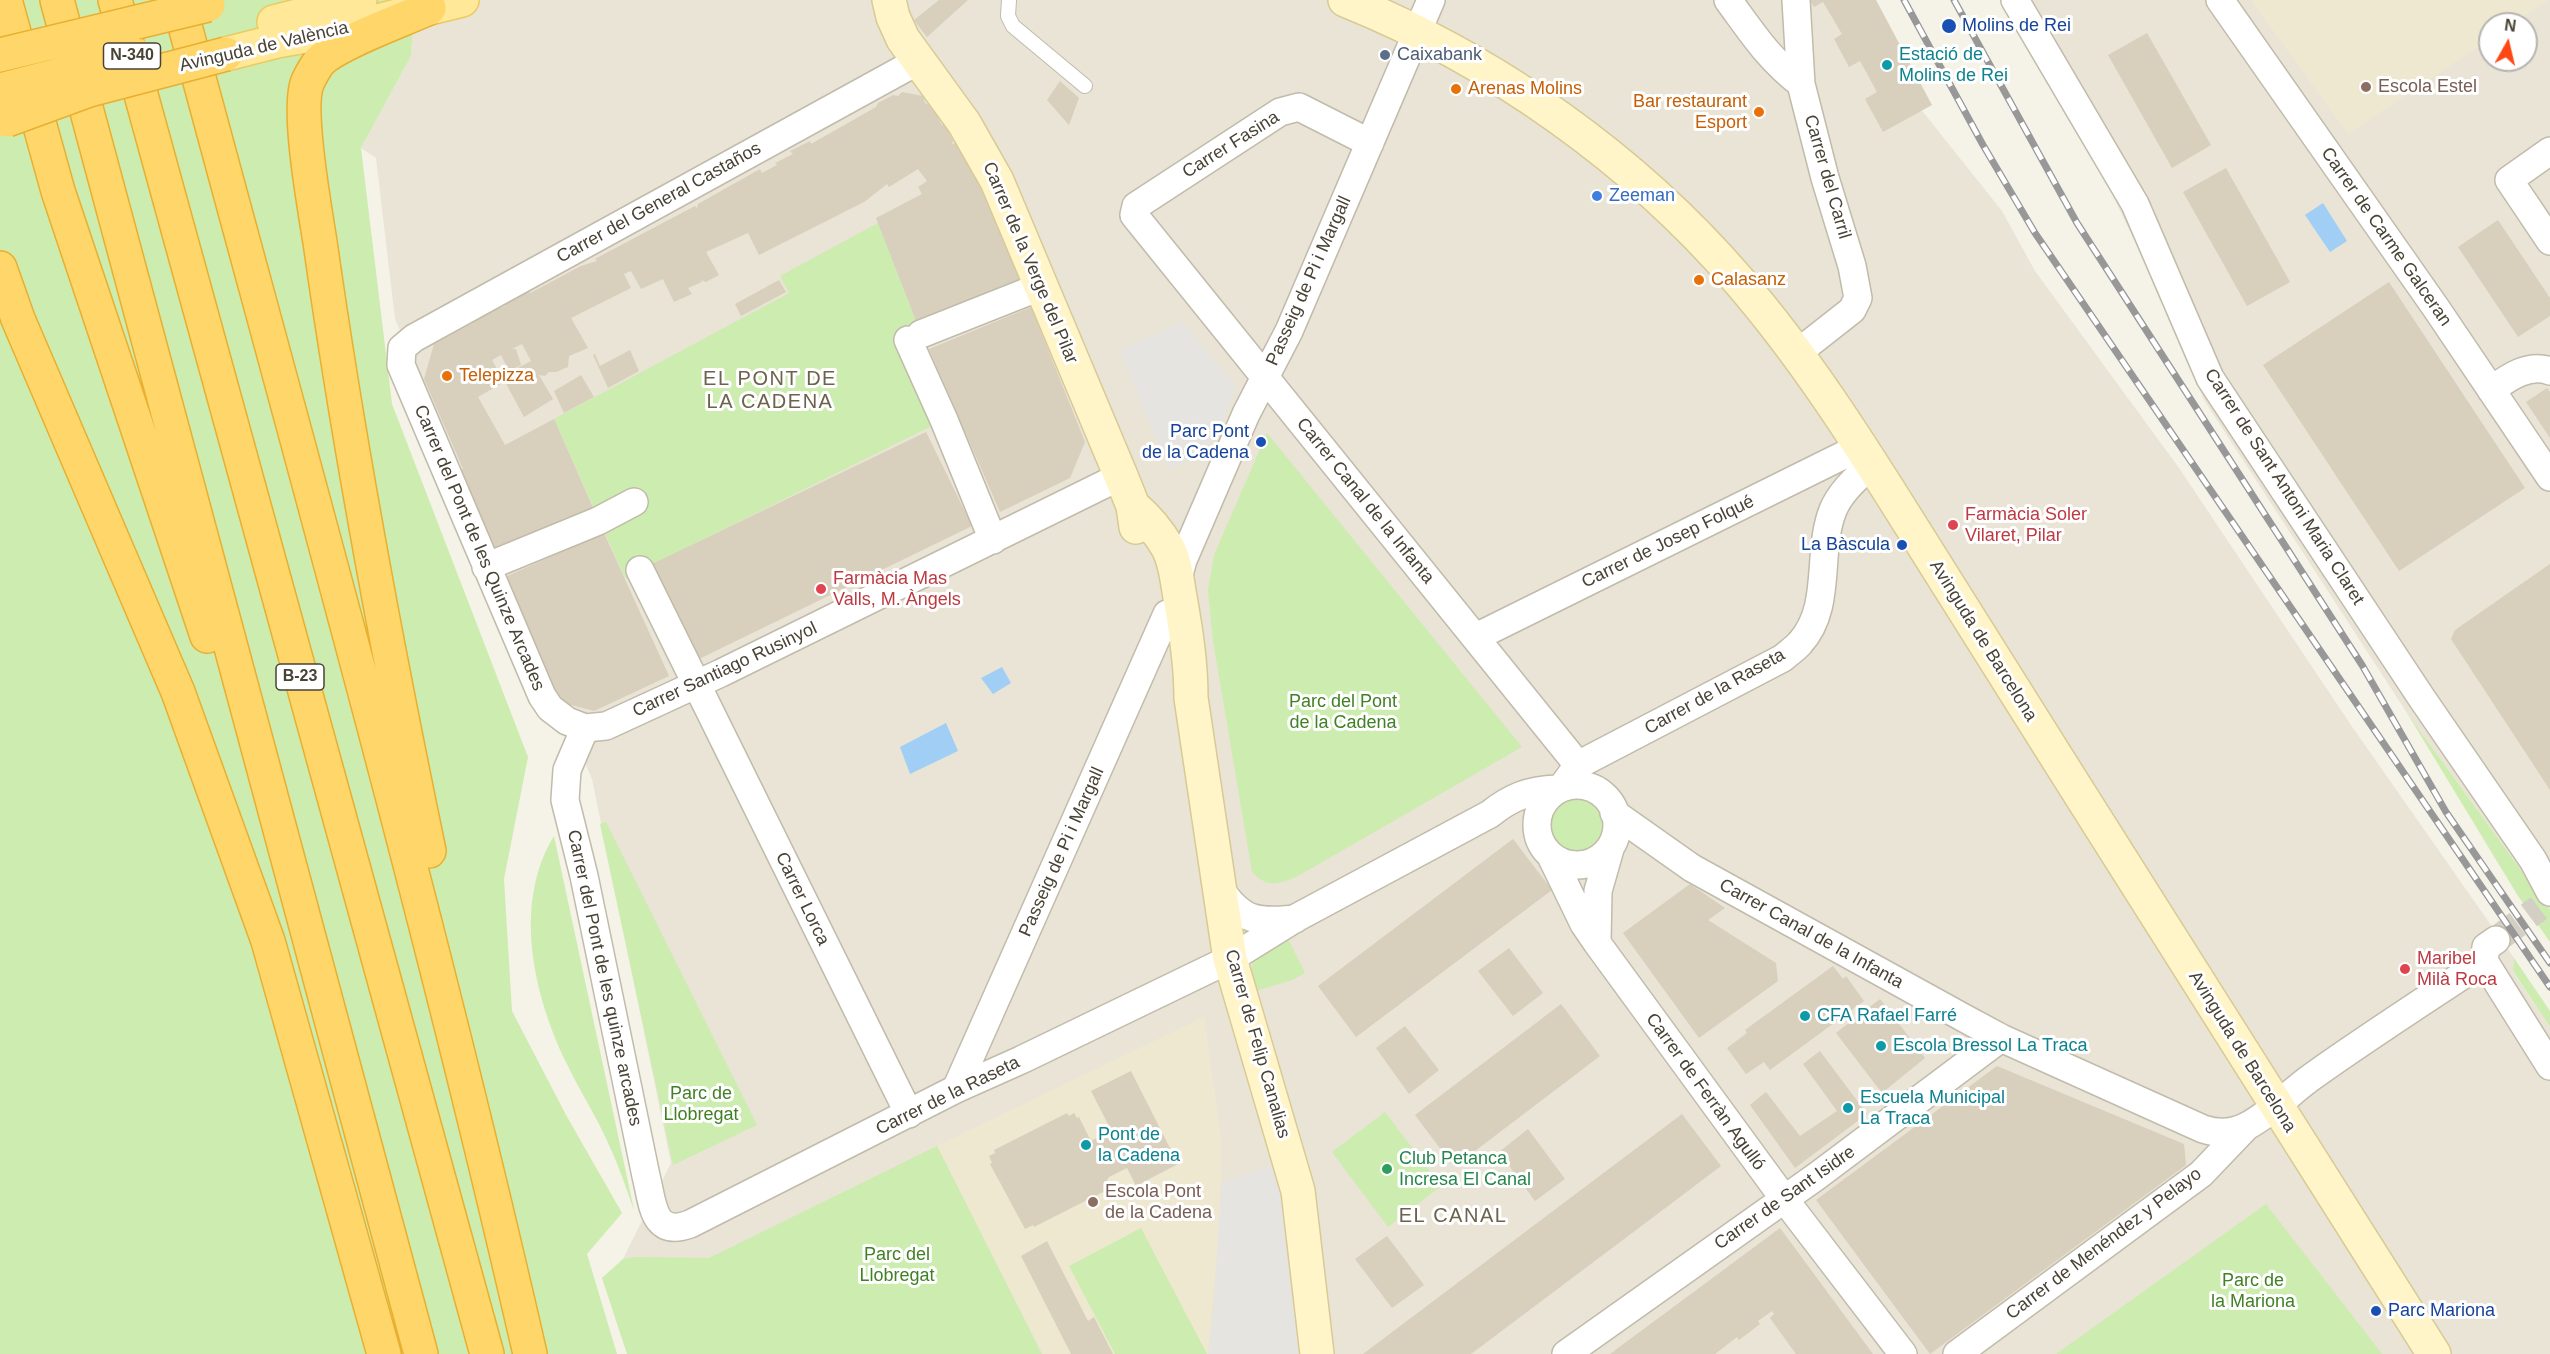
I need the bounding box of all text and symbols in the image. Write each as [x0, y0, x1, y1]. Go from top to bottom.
north arrow [2478, 12, 2538, 72]
place label: Molins de Rei [1962, 15, 2071, 37]
text: N [2503, 16, 2517, 35]
street label: Avinguda de València [178, 17, 350, 77]
marker: Molins de Rei [1940, 17, 1958, 35]
road number: N-340 [104, 43, 160, 69]
place label: Caixabank [1397, 44, 1482, 66]
place label: Estació de Molins de Rei [1899, 44, 2008, 86]
marker: Caixabank [1378, 48, 1392, 62]
marker: Estació de Molins de Rei [1880, 58, 1894, 72]
place label: Escola Estel [2378, 76, 2477, 98]
place label: Arenas Molins [1468, 78, 1582, 100]
marker: Escola Estel [2359, 80, 2373, 94]
marker: Arenas Molins [1449, 82, 1463, 96]
place label: Bar restaurant Esport [1633, 91, 1747, 134]
marker: Bar restaurant Esport [1752, 105, 1766, 119]
street label: Carrer Fasina [1179, 107, 1283, 183]
street label: Carrer del Carril [1799, 112, 1855, 242]
street label: Carrer del General Castaños [553, 138, 765, 268]
street label: Carrer de Carme Galceran [2316, 144, 2456, 330]
street label: Carrer de la Verge del Pilar [978, 159, 1082, 367]
place label: Zeeman [1609, 185, 1675, 207]
marker: Zeeman [1590, 189, 1604, 203]
street label: Passeig de Pi i Margall [1262, 193, 1356, 369]
place label: Calasanz [1711, 269, 1786, 291]
marker: Calasanz [1692, 273, 1706, 287]
place label: Telepizza [459, 365, 534, 387]
street label: Carrer de Sant Antoni Maria Claret [2199, 365, 2369, 609]
district label: EL PONT DE LA CADENA [703, 367, 837, 414]
marker: Telepizza [440, 369, 454, 383]
street label: Carrer del Pont de les Quinze Arcades [409, 402, 549, 694]
street label: Carrer Canal de la Infanta [1291, 414, 1439, 588]
place label: Parc Pont de la Cadena [1142, 421, 1249, 464]
marker: Parc Pont de la Cadena [1254, 435, 1268, 449]
street label: Carrer de Josep Folqué [1578, 491, 1758, 593]
place label: Farmàcia Soler Vilaret, Pilar [1965, 504, 2087, 546]
marker: Farmàcia Soler Vilaret, Pilar [1946, 518, 1960, 532]
place label: La Bàscula [1801, 534, 1890, 556]
marker: La Bàscula [1895, 538, 1909, 552]
street label: Avinguda de Barcelona [1925, 556, 2041, 726]
place label: Farmàcia Mas Valls, M. Àngels [833, 568, 961, 610]
marker: Farmàcia Mas Valls, M. Àngels [814, 582, 828, 596]
street label: Carrer Santiago Rusinyol [629, 618, 821, 722]
street label: Carrer de la Raseta [1641, 644, 1789, 740]
road number: B-23 [276, 664, 324, 690]
park label: Parc del Pont de la Cadena [1289, 691, 1397, 734]
street label: Passeig de Pi i Margall [1015, 764, 1109, 940]
street label: Carrer del Pont de les quinze arcades [562, 828, 646, 1128]
street label: Carrer Lorca [770, 849, 834, 949]
street label: Carrer Canal de la Infanta [1715, 874, 1907, 994]
street label: Carrer de Felip Canalias [1220, 947, 1294, 1141]
place label: Maribel Milà Roca [2417, 948, 2497, 990]
marker: Maribel Milà Roca [2398, 962, 2412, 976]
street label: Avinguda de Barcelona [2184, 967, 2300, 1137]
place label: CFA Rafael Farré [1817, 1005, 1957, 1027]
street label: Carrer de Ferràn Agulló [1641, 1009, 1769, 1175]
marker: CFA Rafael Farré [1798, 1009, 1812, 1023]
place label: Escola Bressol La Traca [1893, 1035, 2087, 1057]
marker: Escola Bressol La Traca [1874, 1039, 1888, 1053]
street label: Carrer de la Raseta [873, 1052, 1023, 1140]
park label: Parc de Llobregat [663, 1083, 739, 1126]
place label: Escuela Municipal La Traca [1860, 1087, 2005, 1130]
marker: Escuela Municipal La Traca [1841, 1101, 1855, 1115]
place label: Pont de la Cadena [1098, 1124, 1180, 1166]
marker: Pont de la Cadena [1079, 1138, 1093, 1152]
street label: Carrer de Sant Isidre [1710, 1141, 1860, 1255]
place label: Club Petanca Incresa El Canal [1399, 1148, 1531, 1190]
marker: Club Petanca Incresa El Canal [1380, 1162, 1394, 1176]
street label: Carrer de Menéndez y Pelayo [2002, 1163, 2206, 1325]
place label: Escola Pont de la Cadena [1105, 1181, 1212, 1224]
marker: Escola Pont de la Cadena [1086, 1195, 1100, 1209]
district label: EL CANAL [1399, 1204, 1507, 1228]
park label: Parc del Llobregat [859, 1244, 935, 1286]
park label: Parc de la Mariona [2211, 1270, 2295, 1312]
place label: Parc Mariona [2388, 1300, 2495, 1322]
marker: Parc Mariona [2369, 1304, 2383, 1318]

